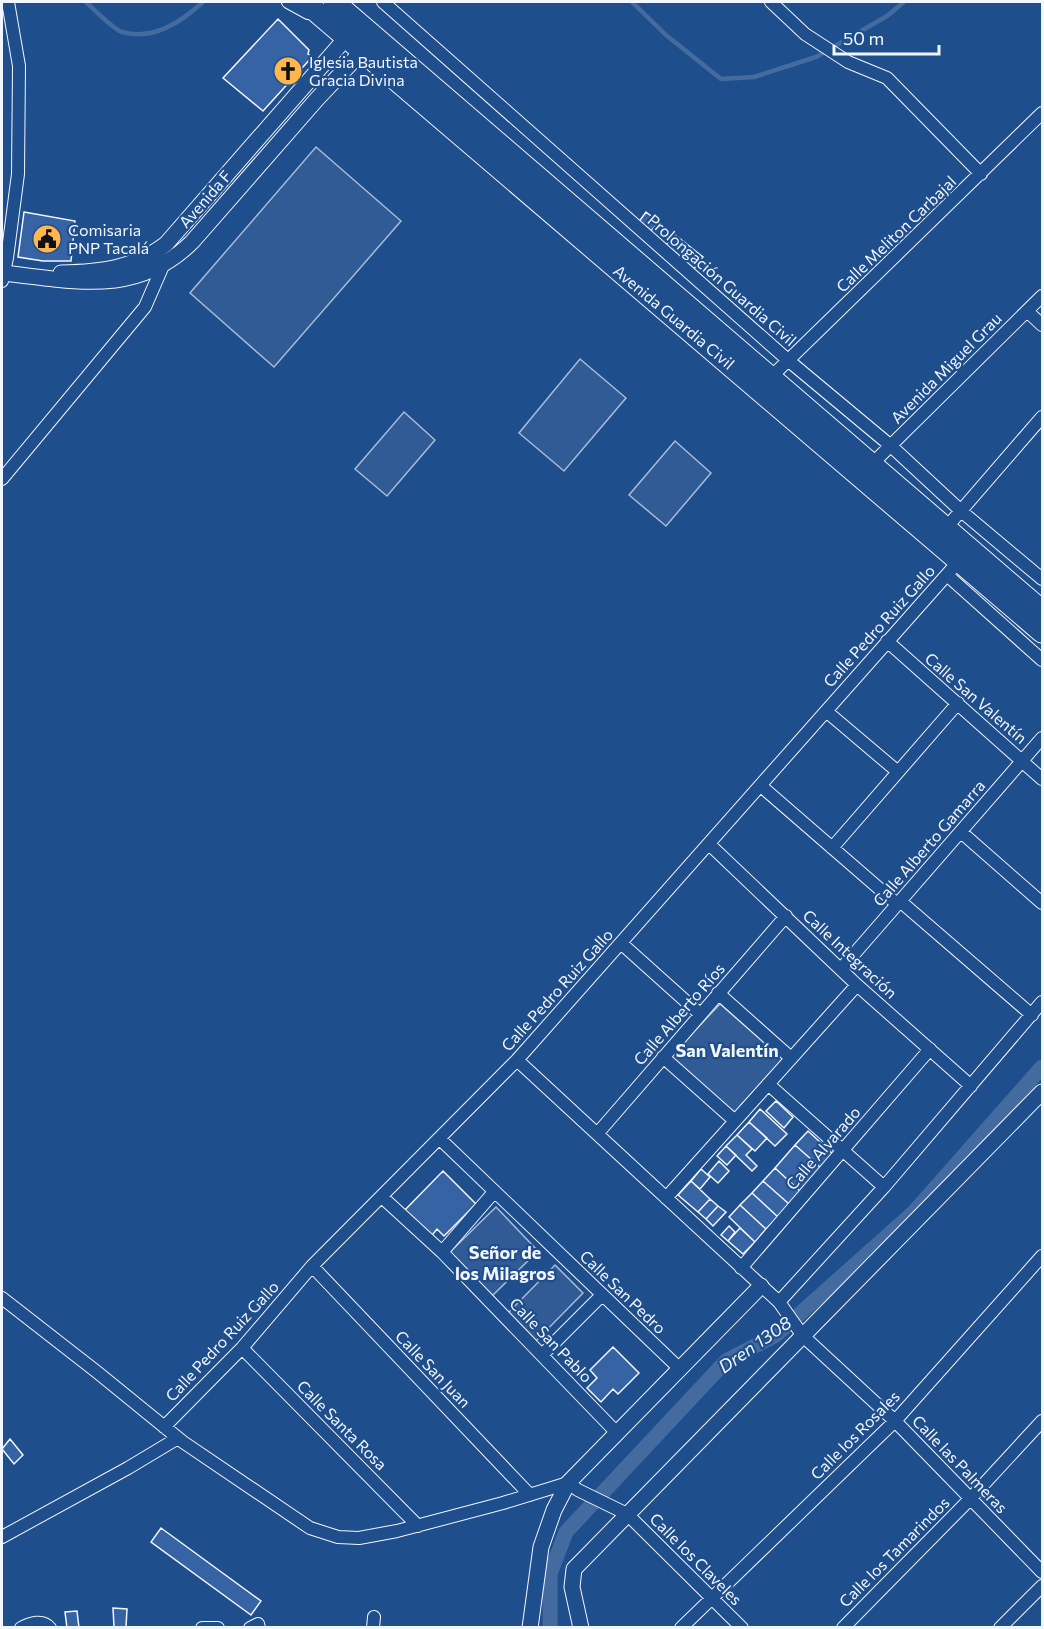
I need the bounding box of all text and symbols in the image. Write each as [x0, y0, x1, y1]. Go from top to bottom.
scale bar [834, 18, 939, 56]
text: 50 m [843, 27, 884, 49]
place label: Iglesia Bautista Gracia Divina [309, 52, 418, 89]
church icon: Iglesia Bautista Gracia Divina [272, 55, 304, 87]
street label: Avenida F [175, 166, 235, 231]
street label: Calle Meliton Carbajal [832, 172, 959, 296]
street label: Prolongación Guardia Civil [644, 210, 800, 349]
place label: Comisaria PNP Tacalá [68, 220, 149, 257]
public building icon: Comisaria PNP Tacalá [31, 223, 63, 255]
street label: Avenida Guardia Civil [610, 260, 739, 373]
street label: Avenida Miguel Grau [886, 308, 1005, 427]
street label: Calle Pedro Ruiz Gallo [819, 561, 938, 691]
street label: Calle San Valentín [921, 648, 1031, 747]
street label: Calle Alberto Gamarra [869, 776, 989, 910]
street label: Calle Integración [799, 905, 901, 1002]
street label: Calle Pedro Ruiz Gallo [497, 925, 616, 1055]
street label: Calle Alberto Ríos [629, 959, 728, 1069]
district label: San Valentín [675, 1039, 779, 1061]
street label: Calle Alvarado [781, 1102, 864, 1193]
district label: Señor de los Milagros [455, 1241, 555, 1284]
street label: Calle San Pedro [576, 1246, 670, 1337]
street label: Calle Pedro Ruiz Gallo [161, 1277, 282, 1405]
street label: Calle San Pablo [506, 1293, 597, 1386]
water label: Dren 1308 [714, 1311, 795, 1377]
street label: Calle San Juan [392, 1326, 475, 1411]
street label: Calle Santa Rosa [294, 1376, 391, 1473]
street label: Calle los Rosales [806, 1386, 903, 1483]
street label: Calle las Palmeras [909, 1411, 1012, 1516]
street label: Calle los Tamarindos [835, 1493, 953, 1611]
street label: Calle los Claveles [646, 1509, 746, 1609]

